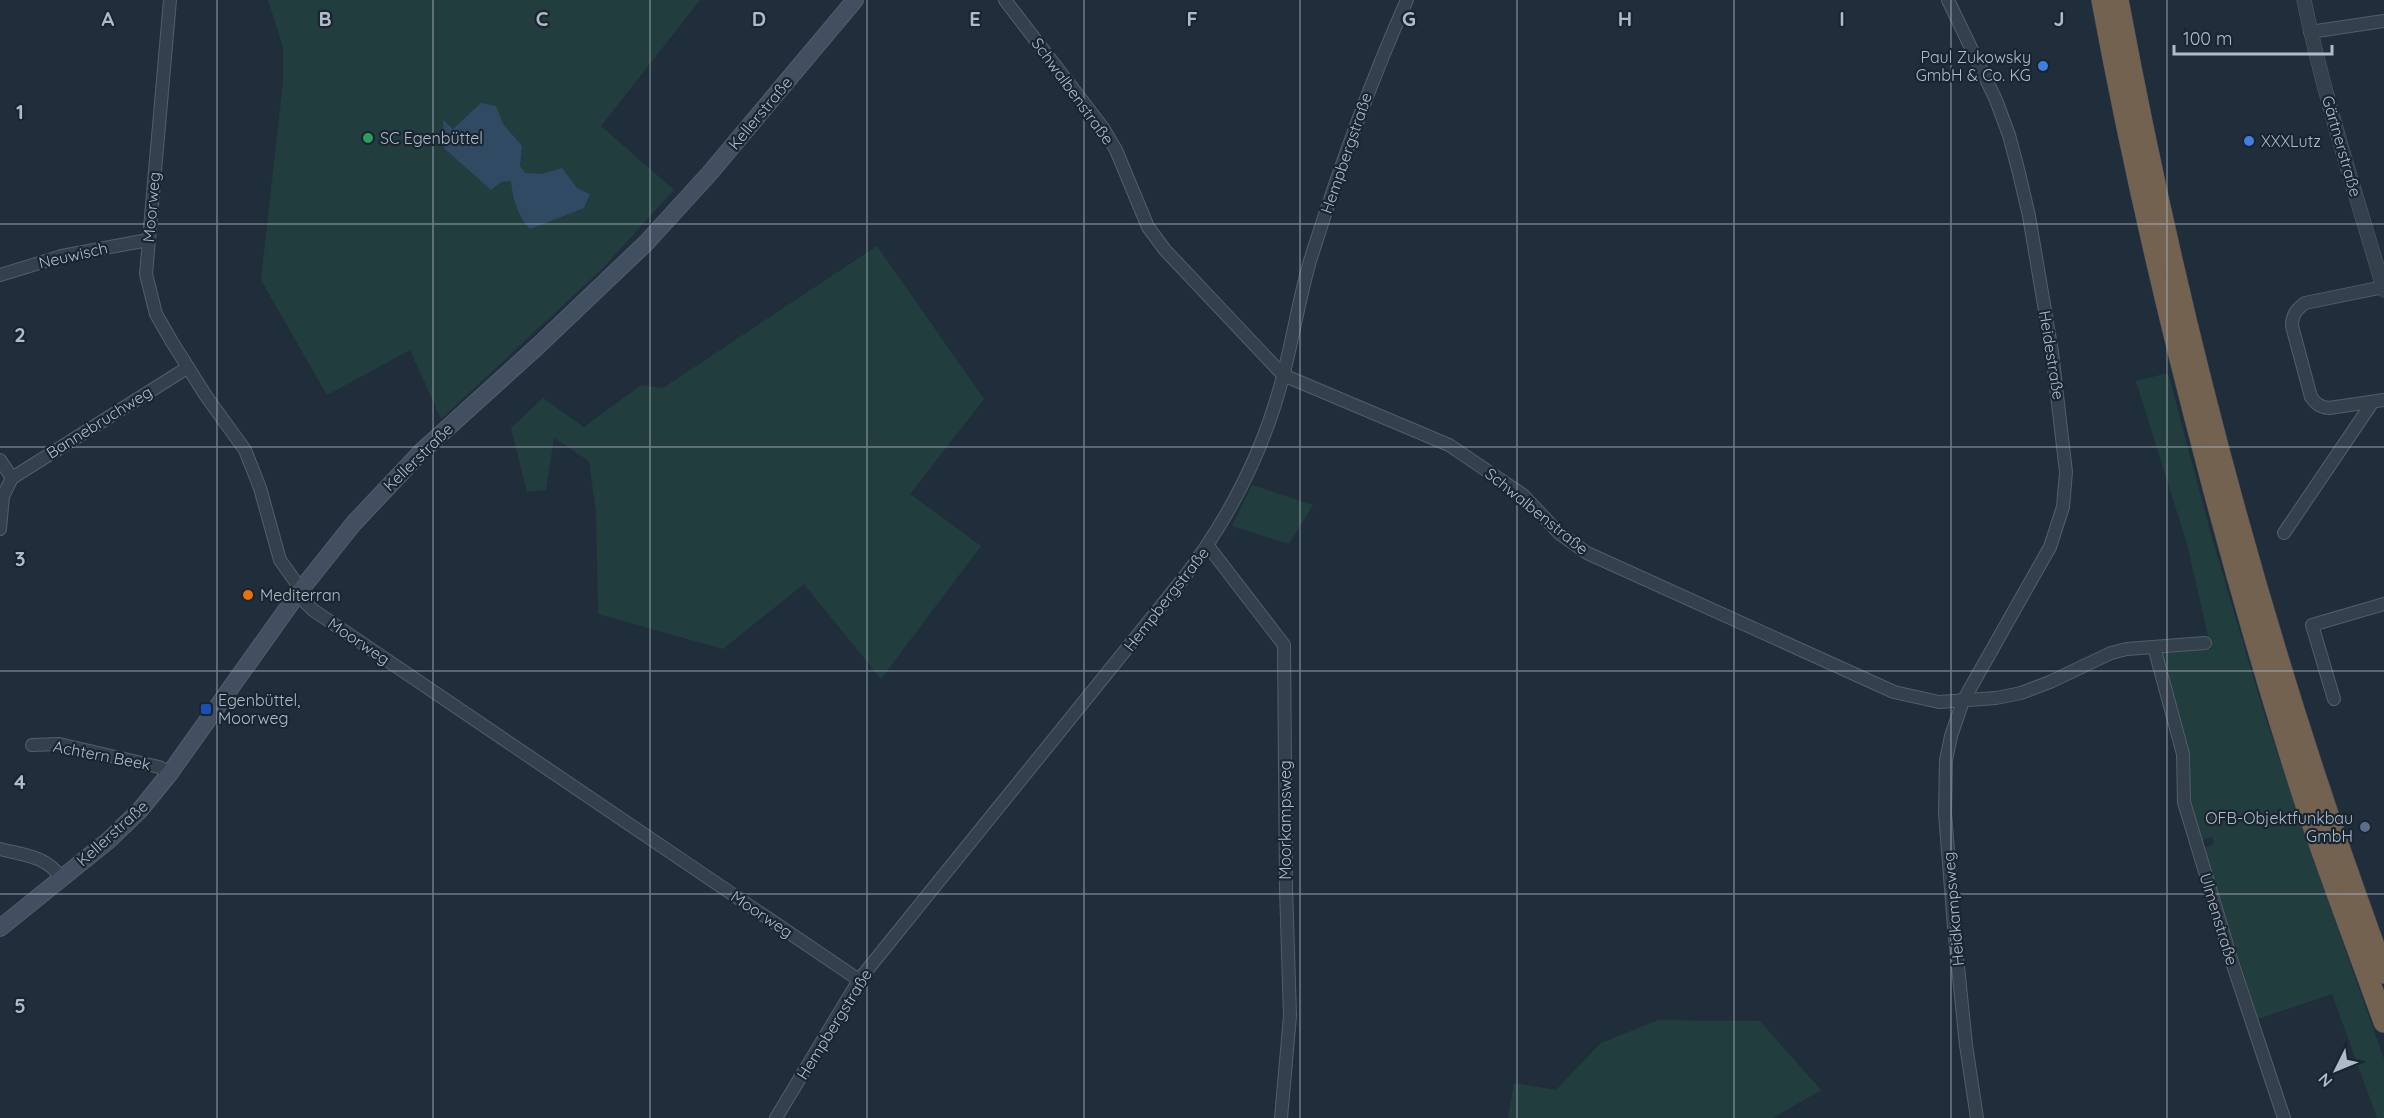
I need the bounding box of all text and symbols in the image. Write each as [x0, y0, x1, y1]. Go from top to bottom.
text: A [102, 6, 115, 31]
text: B [318, 6, 332, 31]
text: C [536, 6, 549, 31]
text: D [752, 6, 766, 31]
text: E [969, 6, 981, 31]
text: F [1186, 6, 1198, 31]
text: G [1402, 6, 1416, 31]
text: H [1618, 6, 1632, 31]
text: I [1839, 6, 1845, 31]
text: J [2053, 6, 2065, 31]
scale bar [2174, 18, 2332, 56]
text: 100 m [2183, 27, 2232, 50]
street label: Schwalbenstraße [1028, 34, 1118, 148]
place label: Paul Zukowsky GmbH & Co. KG [1916, 47, 2031, 85]
marker: Paul Zukowsky GmbH & Co. KG [2036, 59, 2050, 73]
street label: Kellerstraße [724, 72, 796, 154]
street label: Hempbergstraße [1316, 90, 1376, 216]
street label: Gärtnerstraße [2318, 93, 2366, 199]
text: 1 [16, 99, 24, 124]
place label: SC Egenbüttel [380, 128, 483, 148]
marker: SC Egenbüttel [361, 131, 375, 145]
place label: XXXLutz [2261, 131, 2321, 151]
marker: XXXLutz [2242, 134, 2256, 148]
street label: Moorweg [138, 171, 164, 243]
street label: Neuwisch [37, 237, 109, 273]
street label: Heidestraße [2035, 309, 2069, 401]
text: 2 [14, 322, 26, 347]
street label: Bannebruchweg [42, 381, 156, 463]
street label: Kellerstraße [379, 419, 457, 495]
street label: Schwalbenstraße [1481, 463, 1593, 559]
street label: Hempbergstraße [1119, 543, 1213, 655]
text: 3 [15, 546, 25, 571]
place label: Mediterran [260, 585, 341, 605]
marker: Mediterran [241, 588, 255, 602]
street label: Moorweg [324, 613, 394, 669]
place label: Egenbüttel, Moorweg [218, 690, 300, 728]
marker: Egenbüttel, Moorweg [199, 702, 213, 716]
street label: Achtern Beek [52, 736, 152, 774]
street label: Moorkampsweg [1275, 760, 1295, 880]
text: 4 [14, 769, 26, 794]
street label: Kellerstraße [72, 796, 152, 870]
place label: OFB-Objektfunkbau GmbH [2205, 808, 2353, 846]
marker: OFB-Objektfunkbau GmbH [2358, 820, 2372, 834]
street label: Heidkampsweg [1938, 851, 1968, 967]
street label: Ulmenstraße [2196, 871, 2242, 967]
street label: Moorweg [727, 886, 797, 942]
street label: Hempbergstraße [792, 965, 876, 1083]
text: 5 [14, 993, 26, 1018]
north arrow [2306, 1040, 2366, 1100]
text: N [2314, 1069, 2336, 1091]

